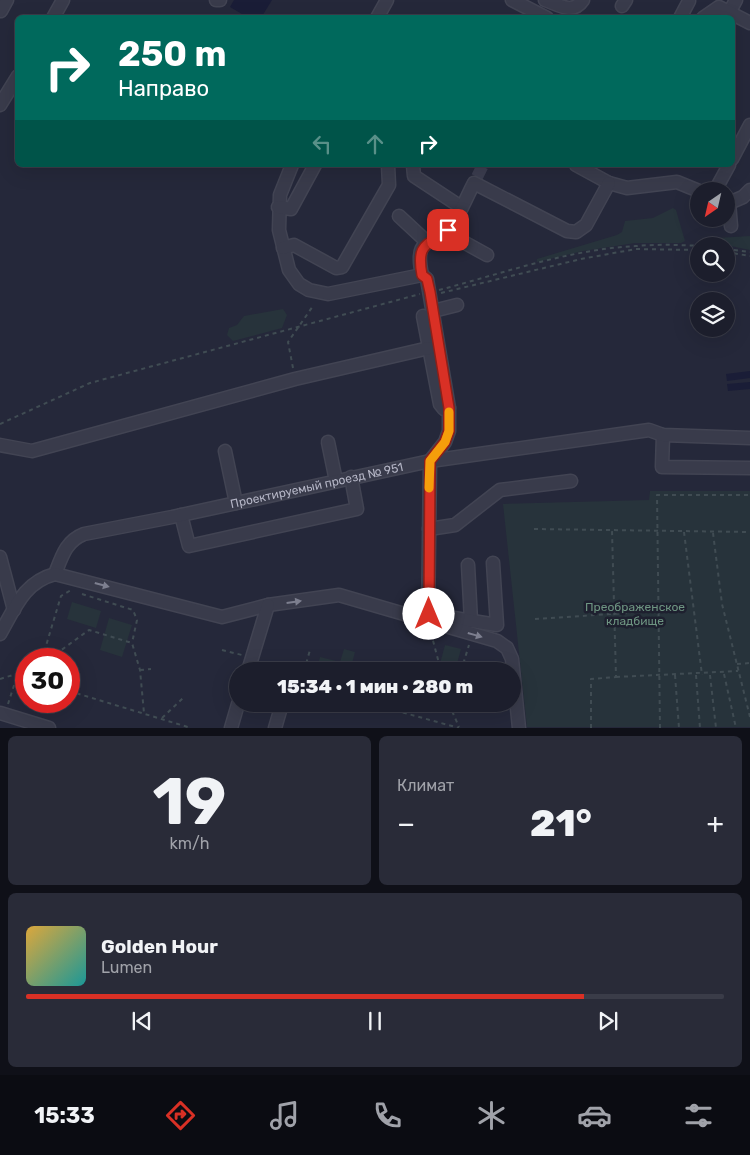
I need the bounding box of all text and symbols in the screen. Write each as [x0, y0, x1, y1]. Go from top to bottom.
text: 250 m [118, 33, 227, 75]
icon: right [35, 35, 100, 100]
text: Направо [118, 75, 209, 102]
icon: left [308, 130, 336, 158]
icon: ahead [361, 130, 389, 158]
icon: right [414, 130, 442, 158]
north arrow [690, 182, 735, 228]
map controls [690, 182, 735, 337]
pin [427, 209, 469, 251]
icon: arrive [434, 216, 462, 244]
button: search [690, 237, 735, 282]
button: layers [690, 292, 735, 337]
street label: Проектируемый проезд № 951 [229, 460, 405, 511]
one-way arrow [95, 581, 110, 589]
position arrow [402, 587, 454, 639]
one-way arrow [286, 597, 302, 605]
park label: Преображенское кладбище [585, 600, 685, 628]
one-way arrow [467, 631, 482, 639]
speed limit sign: 30 [15, 648, 80, 713]
text: 15:34 · 1 мин · 280 m [277, 675, 473, 698]
text: 19 [153, 763, 226, 840]
text: Климат [397, 776, 454, 795]
text: 21° [530, 800, 592, 846]
text: − [397, 807, 415, 840]
text: + [707, 807, 724, 840]
text: km/h [170, 834, 209, 853]
text: Golden Hour [101, 935, 218, 958]
text: Lumen [101, 958, 152, 977]
icon: previous [128, 1007, 156, 1035]
icon: pause [361, 1007, 389, 1035]
icon: next [594, 1007, 622, 1035]
icon: directions [163, 1098, 198, 1133]
icon: music [267, 1098, 302, 1133]
icon: phone [370, 1098, 405, 1133]
icon: climate [474, 1098, 509, 1133]
icon: car [577, 1098, 612, 1133]
icon: filters [681, 1098, 716, 1133]
text: 15:33 [34, 1102, 95, 1129]

